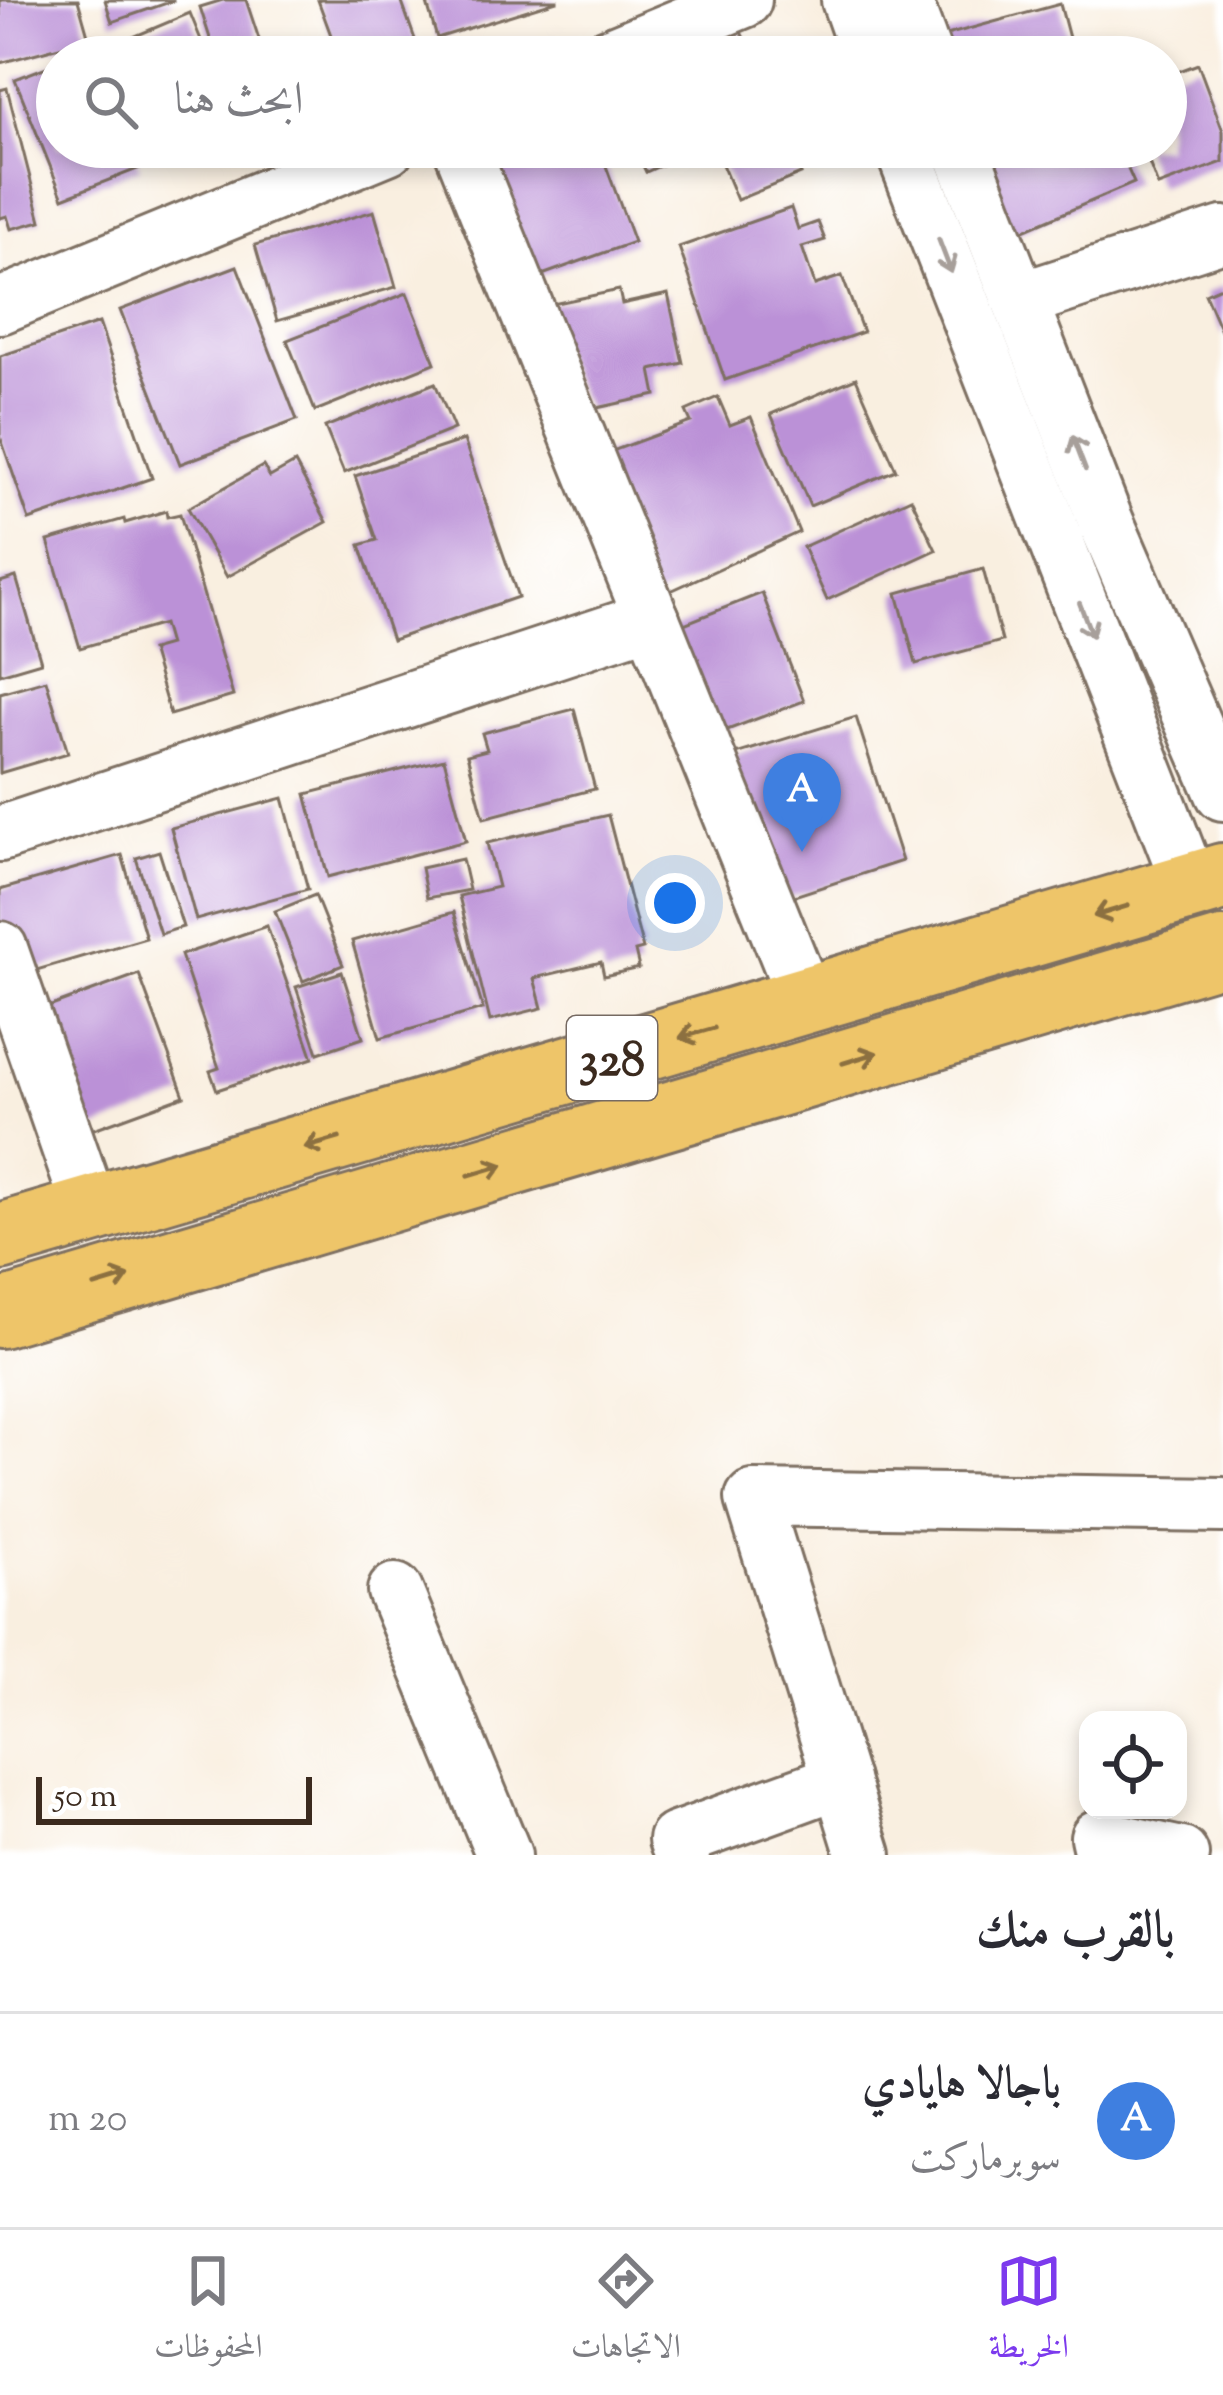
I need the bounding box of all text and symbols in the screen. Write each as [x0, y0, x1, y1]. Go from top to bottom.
search box [36, 36, 1187, 168]
icon: search [78, 69, 144, 135]
text: ابحث هنا [174, 70, 304, 135]
one-way arrow [935, 237, 957, 274]
one-way arrow [1067, 436, 1089, 473]
one-way arrow [1076, 600, 1098, 637]
pin: A [763, 753, 841, 852]
your location [645, 873, 705, 933]
one-way arrow [1093, 901, 1131, 923]
road number: 328 [567, 1016, 657, 1100]
one-way arrow [678, 1023, 716, 1045]
one-way arrow [840, 1046, 878, 1068]
one-way arrow [304, 1133, 342, 1155]
one-way arrow [466, 1158, 504, 1180]
one-way arrow [92, 1269, 130, 1291]
map controls [1079, 1711, 1187, 1819]
button: locate [1079, 1711, 1187, 1819]
scale bar [36, 1771, 312, 1824]
text: 50 m [54, 1774, 117, 1822]
text: بالقرب منك [976, 1897, 1175, 1970]
text: باجالا هايادي [862, 2054, 1061, 2119]
text: 20 m [48, 2093, 127, 2149]
text: A [1120, 2093, 1152, 2149]
text: سوبرماركت [910, 2133, 1061, 2189]
tab: المحفوظات [154, 2248, 263, 2378]
tab: الاتجاهات [571, 2248, 681, 2378]
tab: الخريطة [989, 2248, 1069, 2378]

